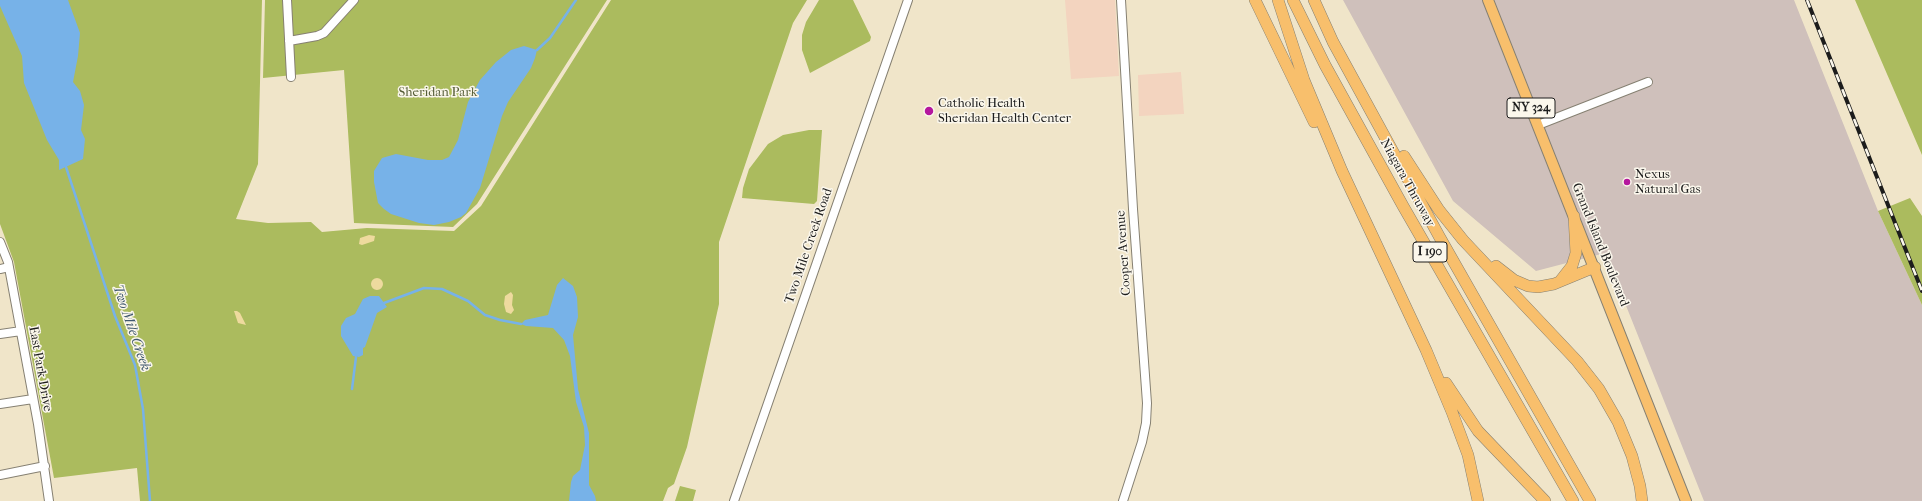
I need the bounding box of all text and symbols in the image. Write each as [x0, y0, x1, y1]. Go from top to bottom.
park label: Sheridan Park [399, 85, 477, 101]
place label: Catholic Health Sheridan Health Center [938, 96, 1071, 127]
road number: NY 324 [1507, 98, 1555, 118]
marker: Catholic Health Sheridan Health Center [923, 105, 935, 117]
street label: Niagara Thruway [1376, 136, 1438, 230]
place label: Nexus Natural Gas [1635, 167, 1701, 198]
marker: Nexus Natural Gas [1622, 177, 1632, 187]
street label: Grand Island Boulevard [1568, 181, 1632, 309]
street label: Two Mile Creek Road [782, 186, 836, 306]
street label: Cooper Avenue [1113, 210, 1135, 296]
road number: I 190 [1413, 242, 1447, 262]
water label: Two Mile Creek [108, 283, 154, 373]
street label: East Park Drive [25, 325, 55, 413]

